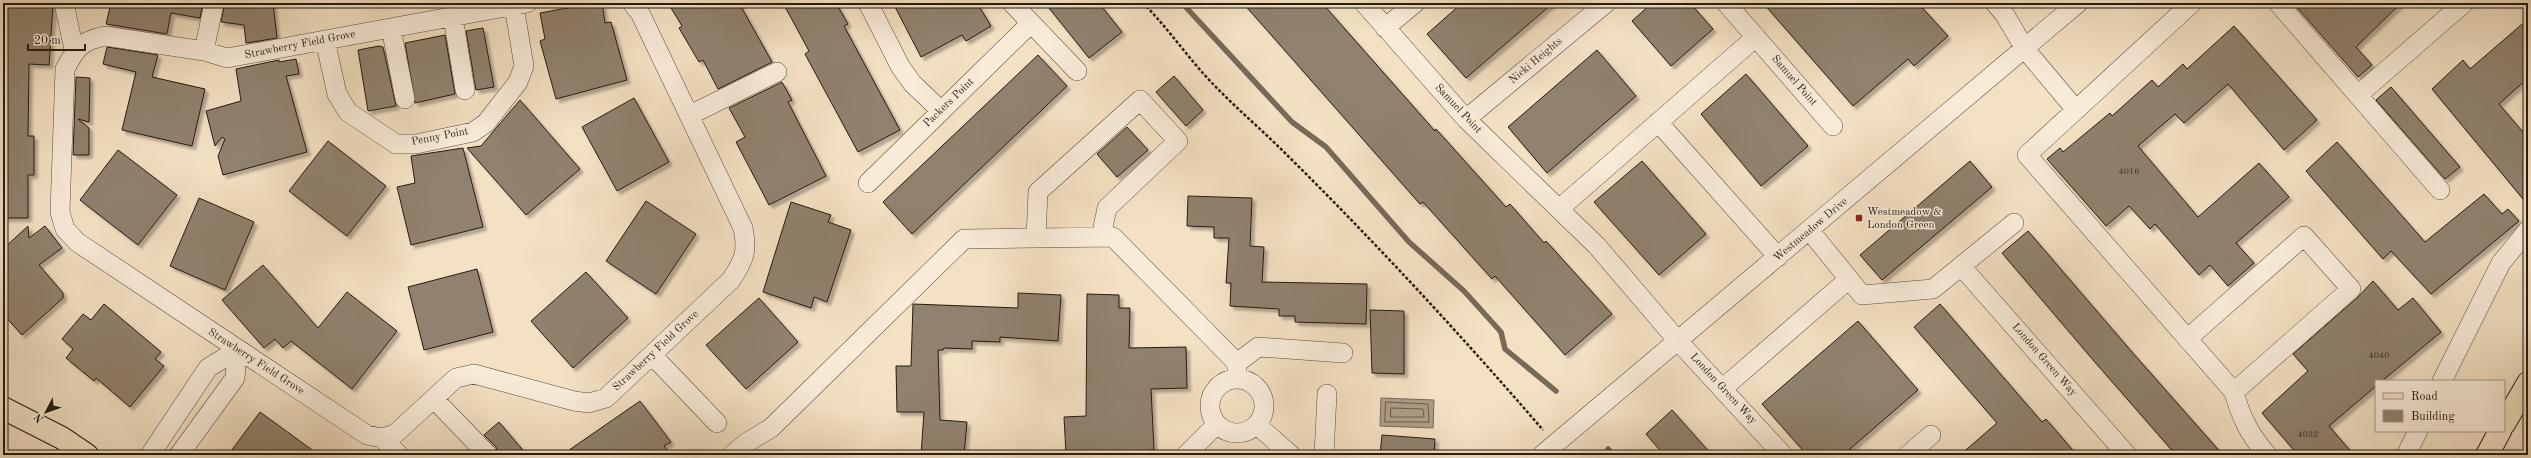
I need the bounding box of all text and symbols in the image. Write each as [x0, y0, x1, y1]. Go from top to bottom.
scale bar [28, 26, 85, 52]
street label: Strawberry Field Grove [244, 29, 356, 61]
text: 20 m [34, 35, 61, 47]
street label: Nicki Heights [1507, 36, 1565, 86]
street label: Samuel Point [1769, 54, 1819, 109]
street label: Packers Point [922, 76, 976, 130]
street label: Samuel Point [1432, 82, 1484, 136]
street label: Penny Point [411, 126, 470, 148]
house number: 4016 [2119, 167, 2139, 176]
street label: Westmeadow Drive [1772, 196, 1850, 264]
place label: Westmeadow & London Green [1867, 207, 1942, 231]
marker: Westmeadow & London Green [1854, 213, 1864, 223]
street label: Strawberry Field Grove [611, 309, 701, 393]
street label: London Green Way [2010, 321, 2079, 399]
street label: Strawberry Field Grove [206, 327, 306, 397]
street label: London Green Way [1687, 351, 1759, 427]
house number: 4040 [2369, 351, 2389, 360]
legend [2375, 380, 2505, 432]
text: Road [2411, 391, 2438, 403]
north arrow [26, 392, 66, 432]
text: N [32, 410, 46, 424]
text: Building [2411, 411, 2455, 423]
house number: 4032 [2298, 430, 2318, 439]

